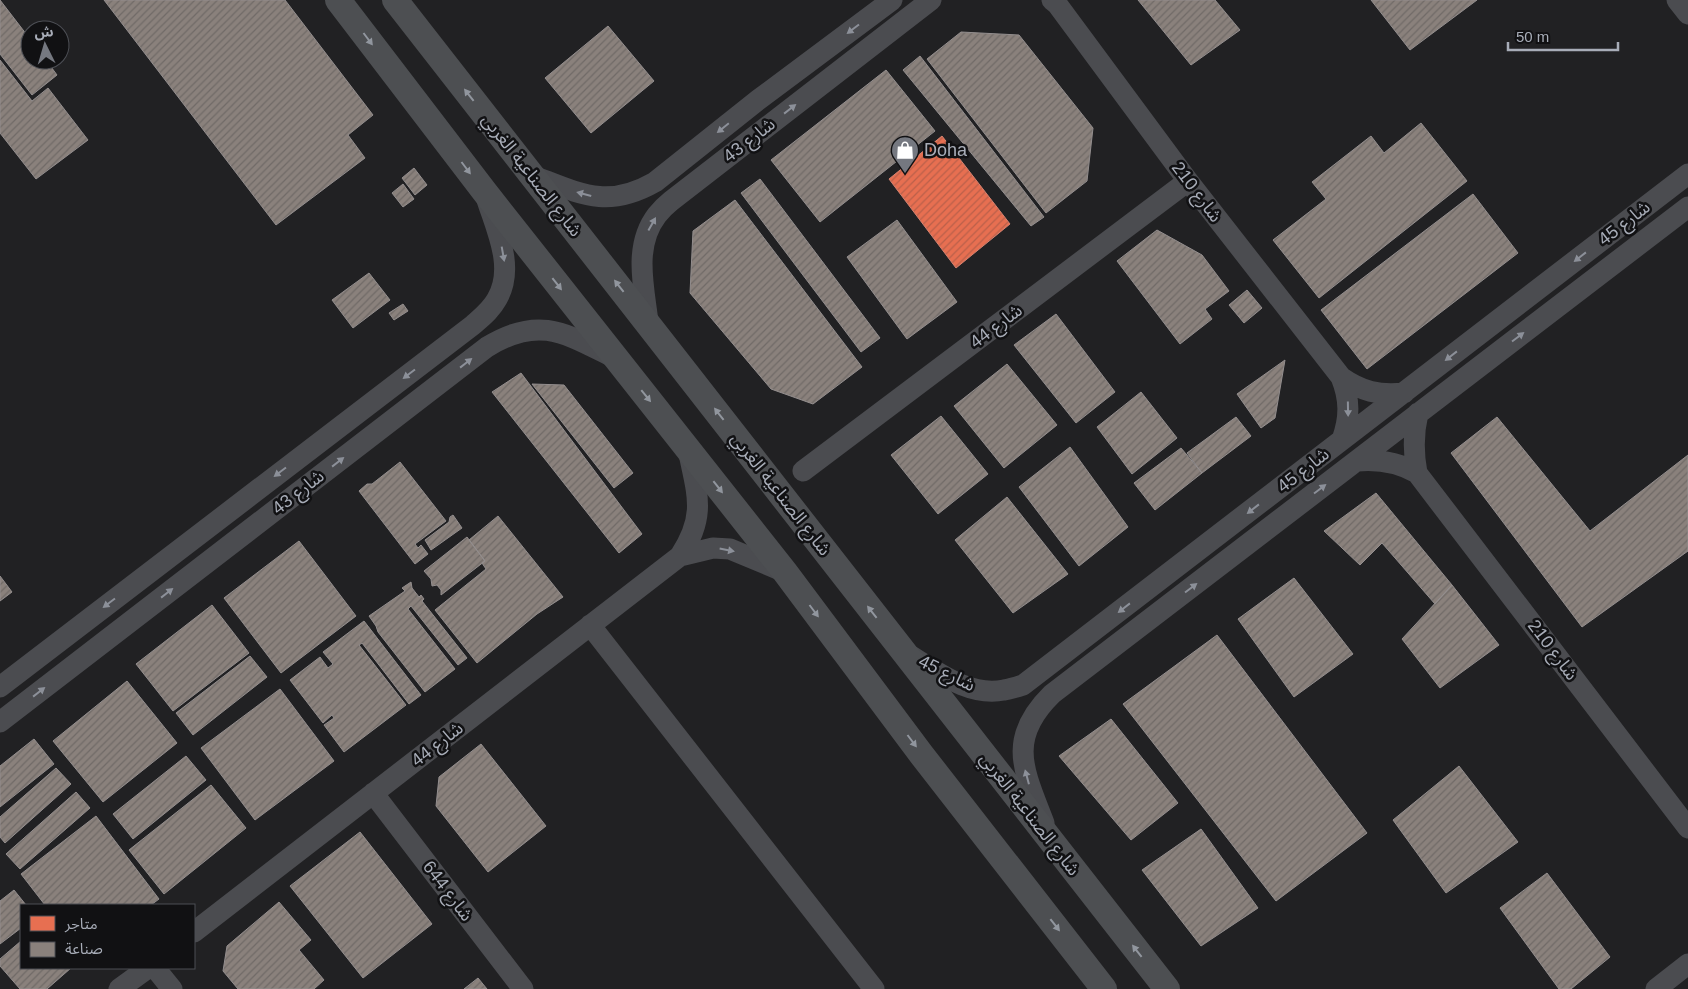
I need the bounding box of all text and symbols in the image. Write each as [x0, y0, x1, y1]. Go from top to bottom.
north arrow [20, 20, 70, 70]
scale bar [1508, 20, 1618, 52]
text: ش [34, 23, 54, 41]
one-way arrow [846, 24, 860, 34]
text: 50 m [1516, 28, 1549, 45]
one-way arrow [362, 32, 373, 45]
one-way arrow [464, 88, 474, 102]
one-way arrow [783, 104, 797, 114]
street label: شارع الصناعية الغربي [475, 110, 586, 243]
street label: شارع 43 [719, 114, 781, 170]
one-way arrow [717, 122, 730, 133]
shop icon: Doha [890, 135, 920, 174]
place label: Doha [924, 140, 968, 160]
street label: شارع 210 [1165, 158, 1226, 228]
one-way arrow [461, 161, 472, 174]
one-way arrow [576, 190, 591, 198]
street label: شارع 45 [1594, 197, 1656, 253]
one-way arrow [648, 216, 656, 231]
one-way arrow [499, 246, 507, 262]
one-way arrow [1574, 252, 1587, 263]
one-way arrow [552, 277, 563, 290]
one-way arrow [614, 280, 625, 293]
street label: شارع 44 [966, 300, 1028, 355]
one-way arrow [1511, 331, 1524, 342]
one-way arrow [1445, 351, 1458, 362]
one-way arrow [459, 357, 472, 368]
one-way arrow [403, 368, 416, 379]
one-way arrow [641, 390, 651, 403]
one-way arrow [1344, 401, 1352, 417]
one-way arrow [714, 408, 725, 421]
street label: شارع الصناعية الغربي [724, 429, 835, 562]
street label: شارع 45 [1273, 444, 1335, 500]
one-way arrow [331, 456, 344, 467]
street label: شارع 43 [268, 466, 330, 522]
one-way arrow [274, 467, 287, 478]
one-way arrow [713, 481, 723, 494]
one-way arrow [1313, 484, 1326, 495]
one-way arrow [1247, 503, 1260, 514]
one-way arrow [720, 546, 735, 554]
one-way arrow [1184, 583, 1197, 594]
one-way arrow [160, 588, 174, 598]
one-way arrow [102, 598, 116, 608]
one-way arrow [1117, 603, 1131, 613]
one-way arrow [809, 604, 819, 618]
one-way arrow [867, 606, 878, 619]
street label: شارع 210 [1521, 616, 1582, 686]
street label: شارع 45 [914, 651, 978, 699]
one-way arrow [32, 687, 45, 698]
street label: شارع 44 [407, 718, 469, 774]
one-way arrow [906, 734, 917, 747]
street label: شارع الصناعية الغربي [973, 749, 1084, 882]
one-way arrow [1023, 770, 1031, 785]
street label: شارع 644 [416, 857, 477, 927]
legend [20, 904, 195, 969]
text: متاجر [64, 915, 98, 933]
one-way arrow [1049, 918, 1060, 931]
text: صناعة [65, 940, 103, 957]
one-way arrow [1132, 944, 1142, 958]

